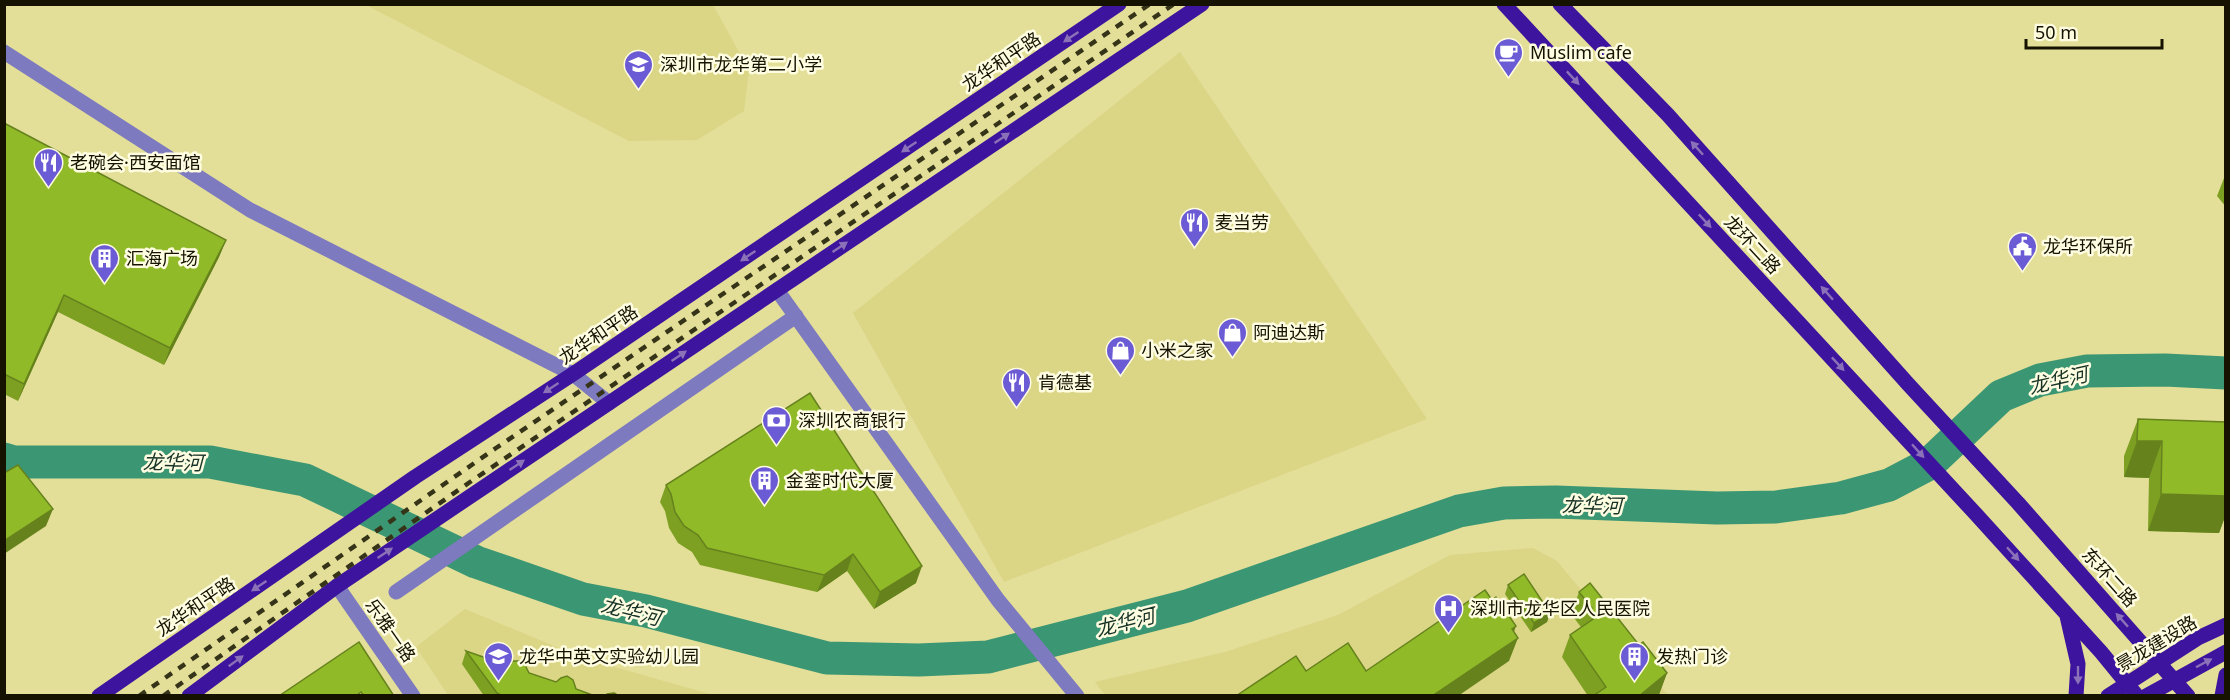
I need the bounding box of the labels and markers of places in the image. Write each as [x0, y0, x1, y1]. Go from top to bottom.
cafe icon: Muslim cafe [1493, 36, 1525, 78]
place label: Muslim cafe [1530, 40, 1632, 64]
school or university icon: 深圳市龙华第二小学 [623, 48, 655, 90]
place label: 深圳市龙华第二小学 [660, 52, 822, 76]
restaurant icon: 老碗会·西安面馆 [33, 146, 65, 188]
place label: 老碗会·西安面馆 [70, 150, 201, 174]
restaurant icon: 麦当劳 [1178, 206, 1210, 248]
place label: 麦当劳 [1215, 210, 1269, 234]
public building icon: 龙华环保所 [2006, 230, 2038, 272]
place label: 龙华环保所 [2043, 234, 2133, 258]
building icon: 汇海广场 [89, 242, 121, 284]
place label: 汇海广场 [126, 246, 198, 270]
shop icon: 阿迪达斯 [1216, 316, 1248, 358]
place label: 阿迪达斯 [1253, 320, 1325, 344]
shop icon: 小米之家 [1104, 334, 1136, 376]
place label: 小米之家 [1141, 338, 1213, 362]
restaurant icon: 肯德基 [1001, 366, 1033, 408]
place label: 肯德基 [1038, 370, 1092, 394]
bank icon: 深圳农商银行 [761, 404, 793, 446]
place label: 深圳农商银行 [798, 408, 906, 432]
building icon: 金銮时代大厦 [749, 464, 781, 506]
place label: 金銮时代大厦 [786, 468, 894, 492]
hospital icon: 深圳市龙华区人民医院 [1433, 592, 1465, 634]
place label: 深圳市龙华区人民医院 [1470, 596, 1650, 620]
school or university icon: 龙华中英文实验幼儿园 [482, 640, 514, 682]
building icon: 发热门诊 [1619, 640, 1651, 682]
place label: 龙华中英文实验幼儿园 [519, 644, 699, 668]
place label: 发热门诊 [1656, 644, 1728, 668]

